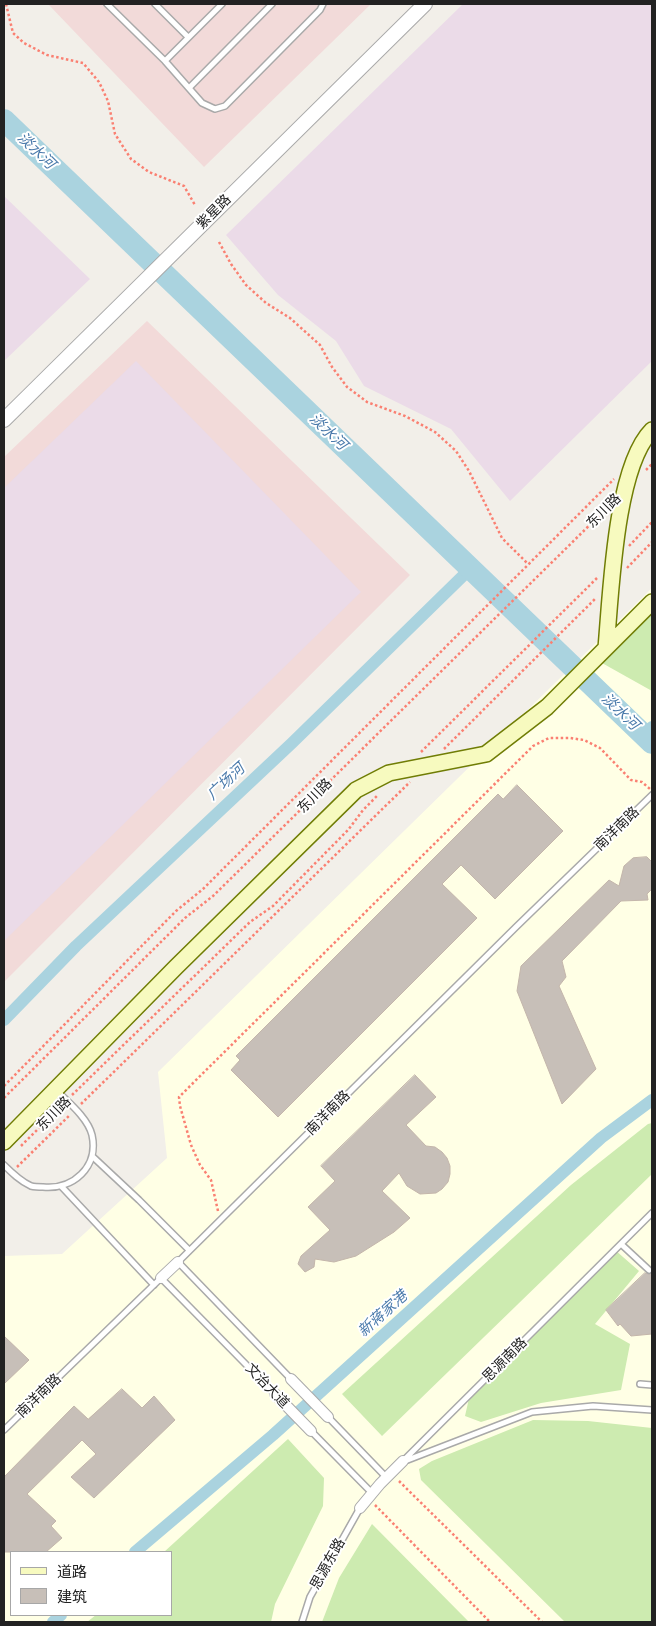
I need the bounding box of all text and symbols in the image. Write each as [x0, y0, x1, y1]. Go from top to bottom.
water label: 淡水河 [14, 129, 58, 173]
street label: 紫星路 [193, 191, 235, 233]
water label: 淡水河 [306, 410, 350, 454]
street label: 东川路 [583, 490, 625, 532]
water label: 淡水河 [598, 690, 642, 734]
water label: 广场河 [203, 760, 249, 804]
street label: 东川路 [294, 775, 336, 817]
street label: 南洋南路 [591, 804, 643, 854]
street label: 南洋南路 [302, 1087, 354, 1139]
street label: 东川路 [33, 1093, 75, 1135]
water label: 新蒋家港 [355, 1287, 411, 1341]
street label: 思源南路 [479, 1334, 531, 1386]
street label: 文治大道 [242, 1360, 292, 1412]
street label: 南洋南路 [13, 1371, 65, 1421]
street label: 思源东路 [307, 1535, 349, 1593]
legend [10, 1551, 172, 1616]
text: 道路 [57, 1562, 87, 1581]
text: 建筑 [57, 1587, 87, 1606]

